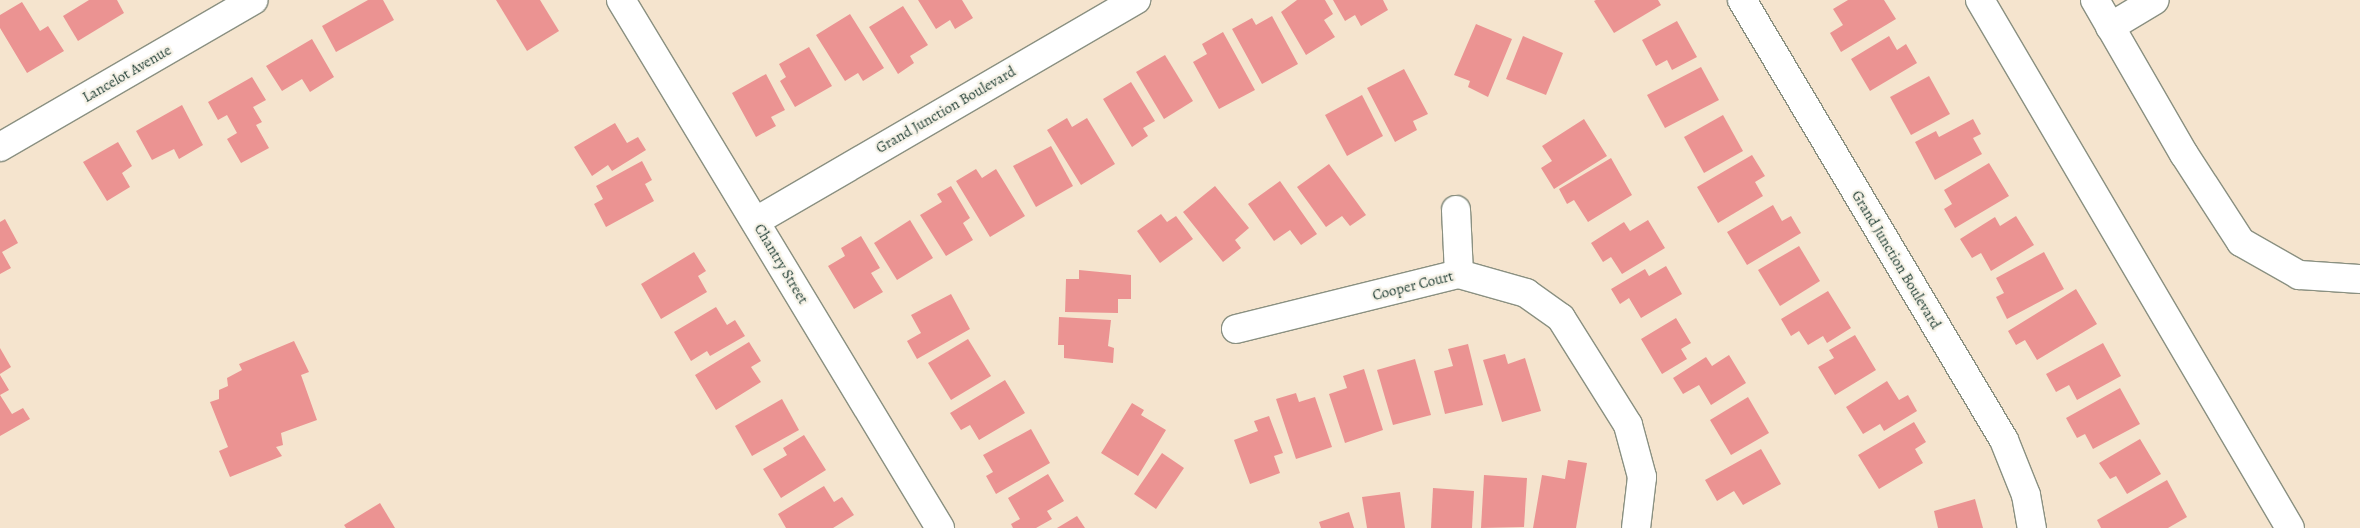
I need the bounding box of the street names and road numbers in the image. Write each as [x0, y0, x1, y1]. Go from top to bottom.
street label: Lancelot Avenue [79, 41, 175, 107]
street label: Grand Junction Boulevard [873, 63, 1019, 157]
street label: Grand Junction Boulevard [1848, 187, 1944, 333]
street label: Chantry Street [750, 221, 812, 307]
street label: Cooper Court [1371, 267, 1455, 305]

